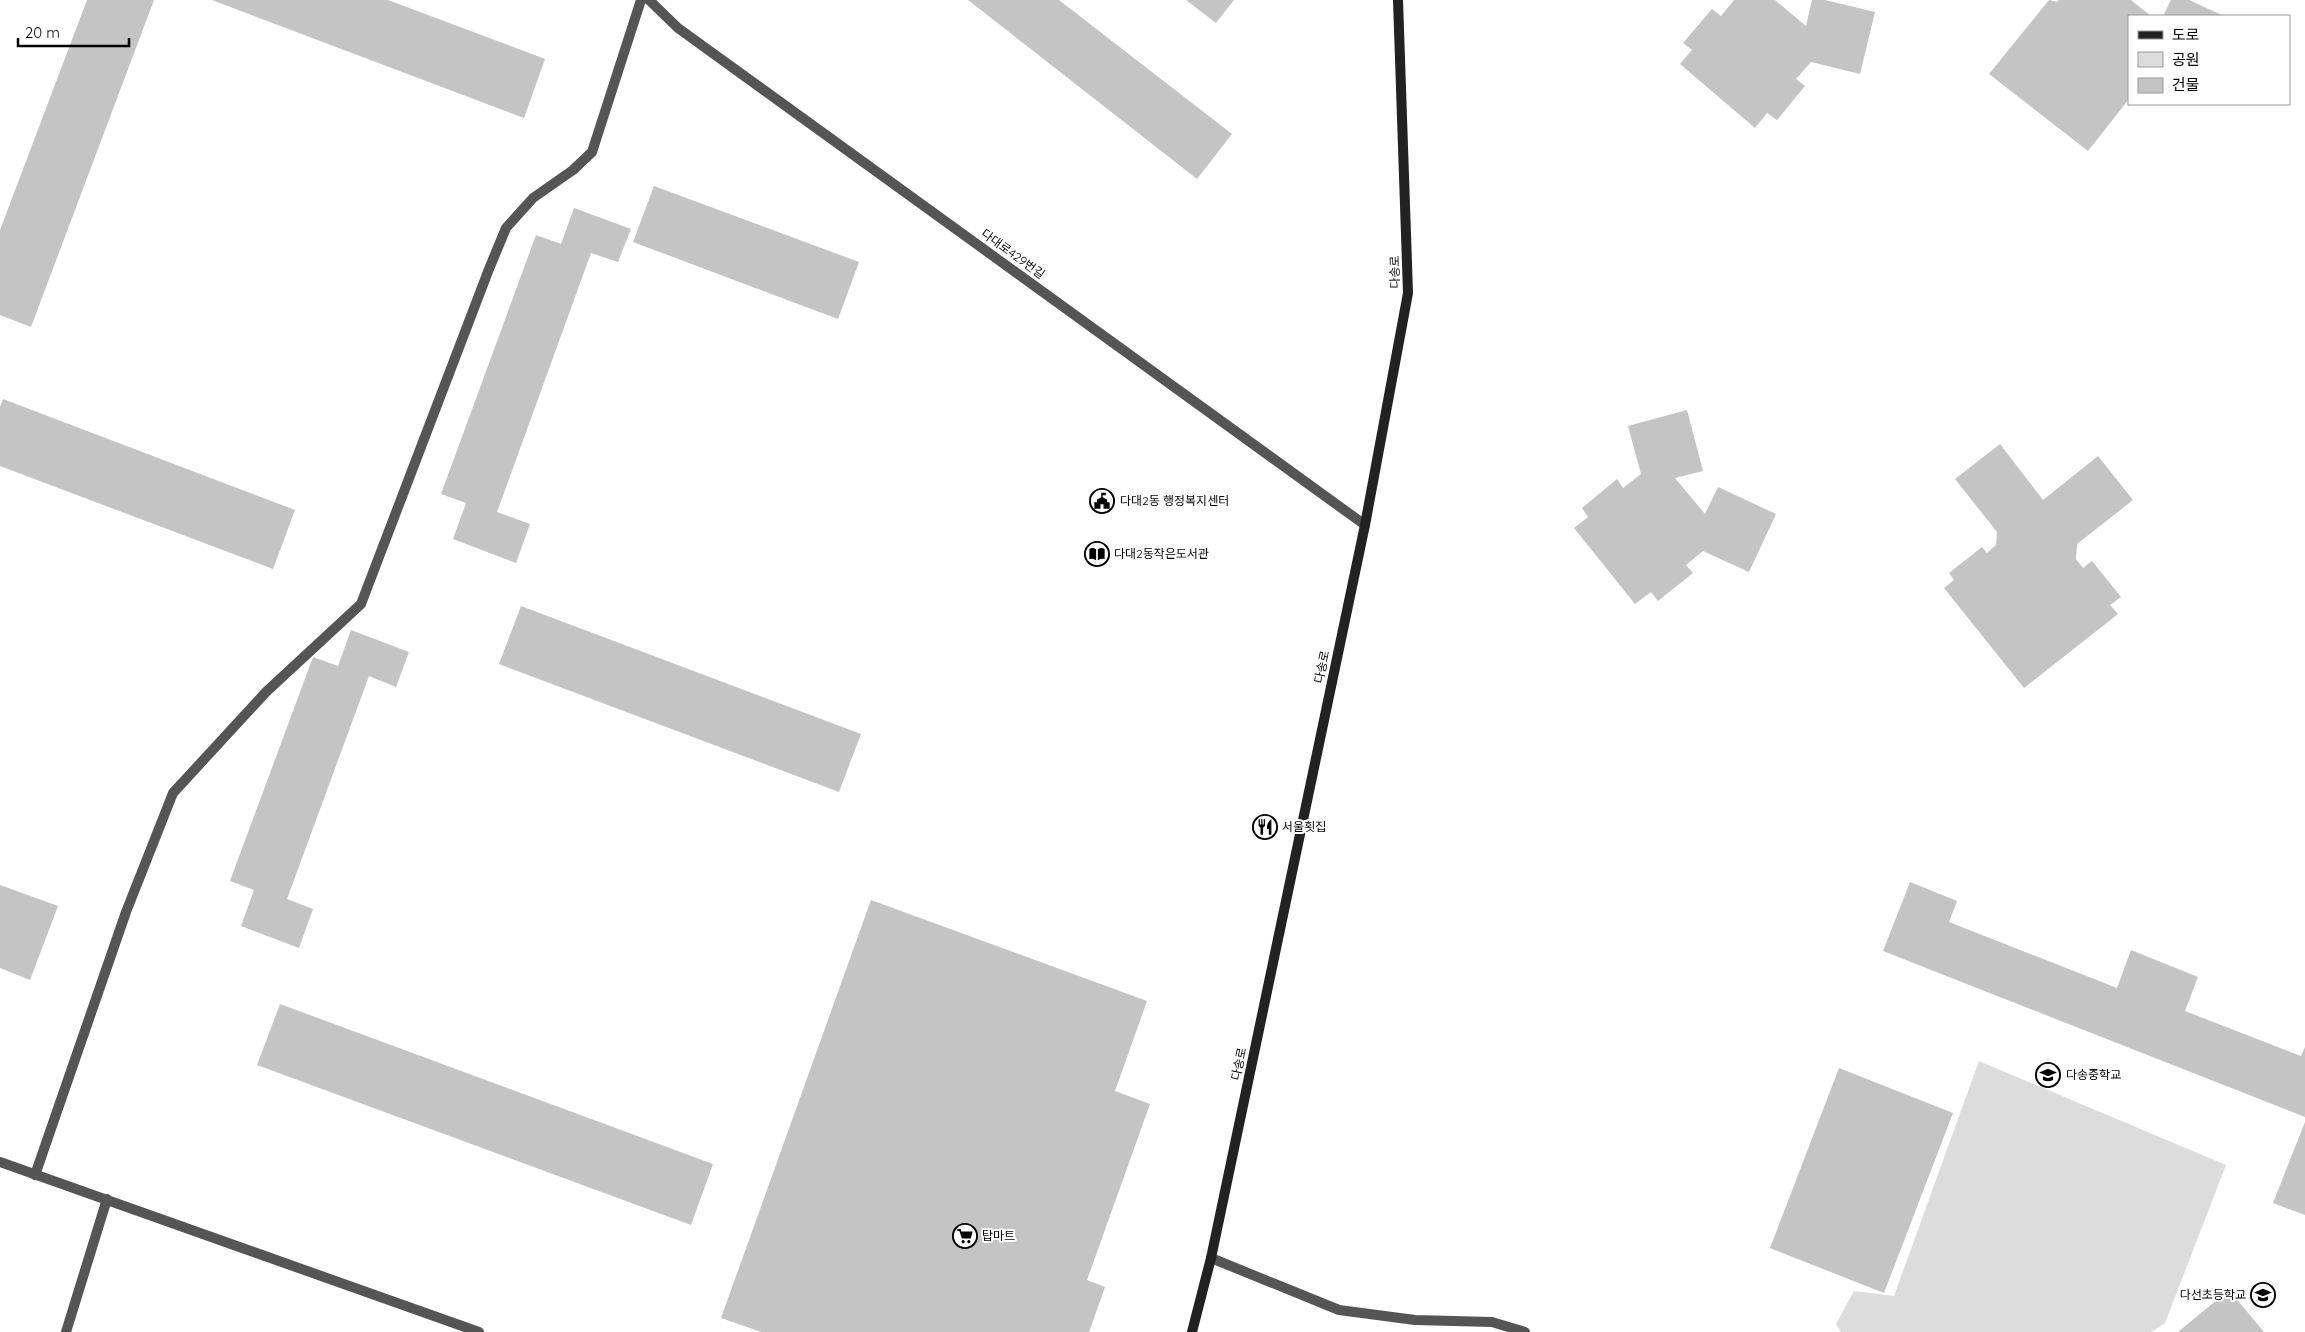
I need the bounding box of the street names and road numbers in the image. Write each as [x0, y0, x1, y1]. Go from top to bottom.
street label: 다대로429번길 [979, 226, 1048, 282]
street label: 다송로 [1387, 255, 1402, 289]
street label: 다송로 [1311, 649, 1332, 685]
street label: 다송로 [1228, 1046, 1249, 1082]

